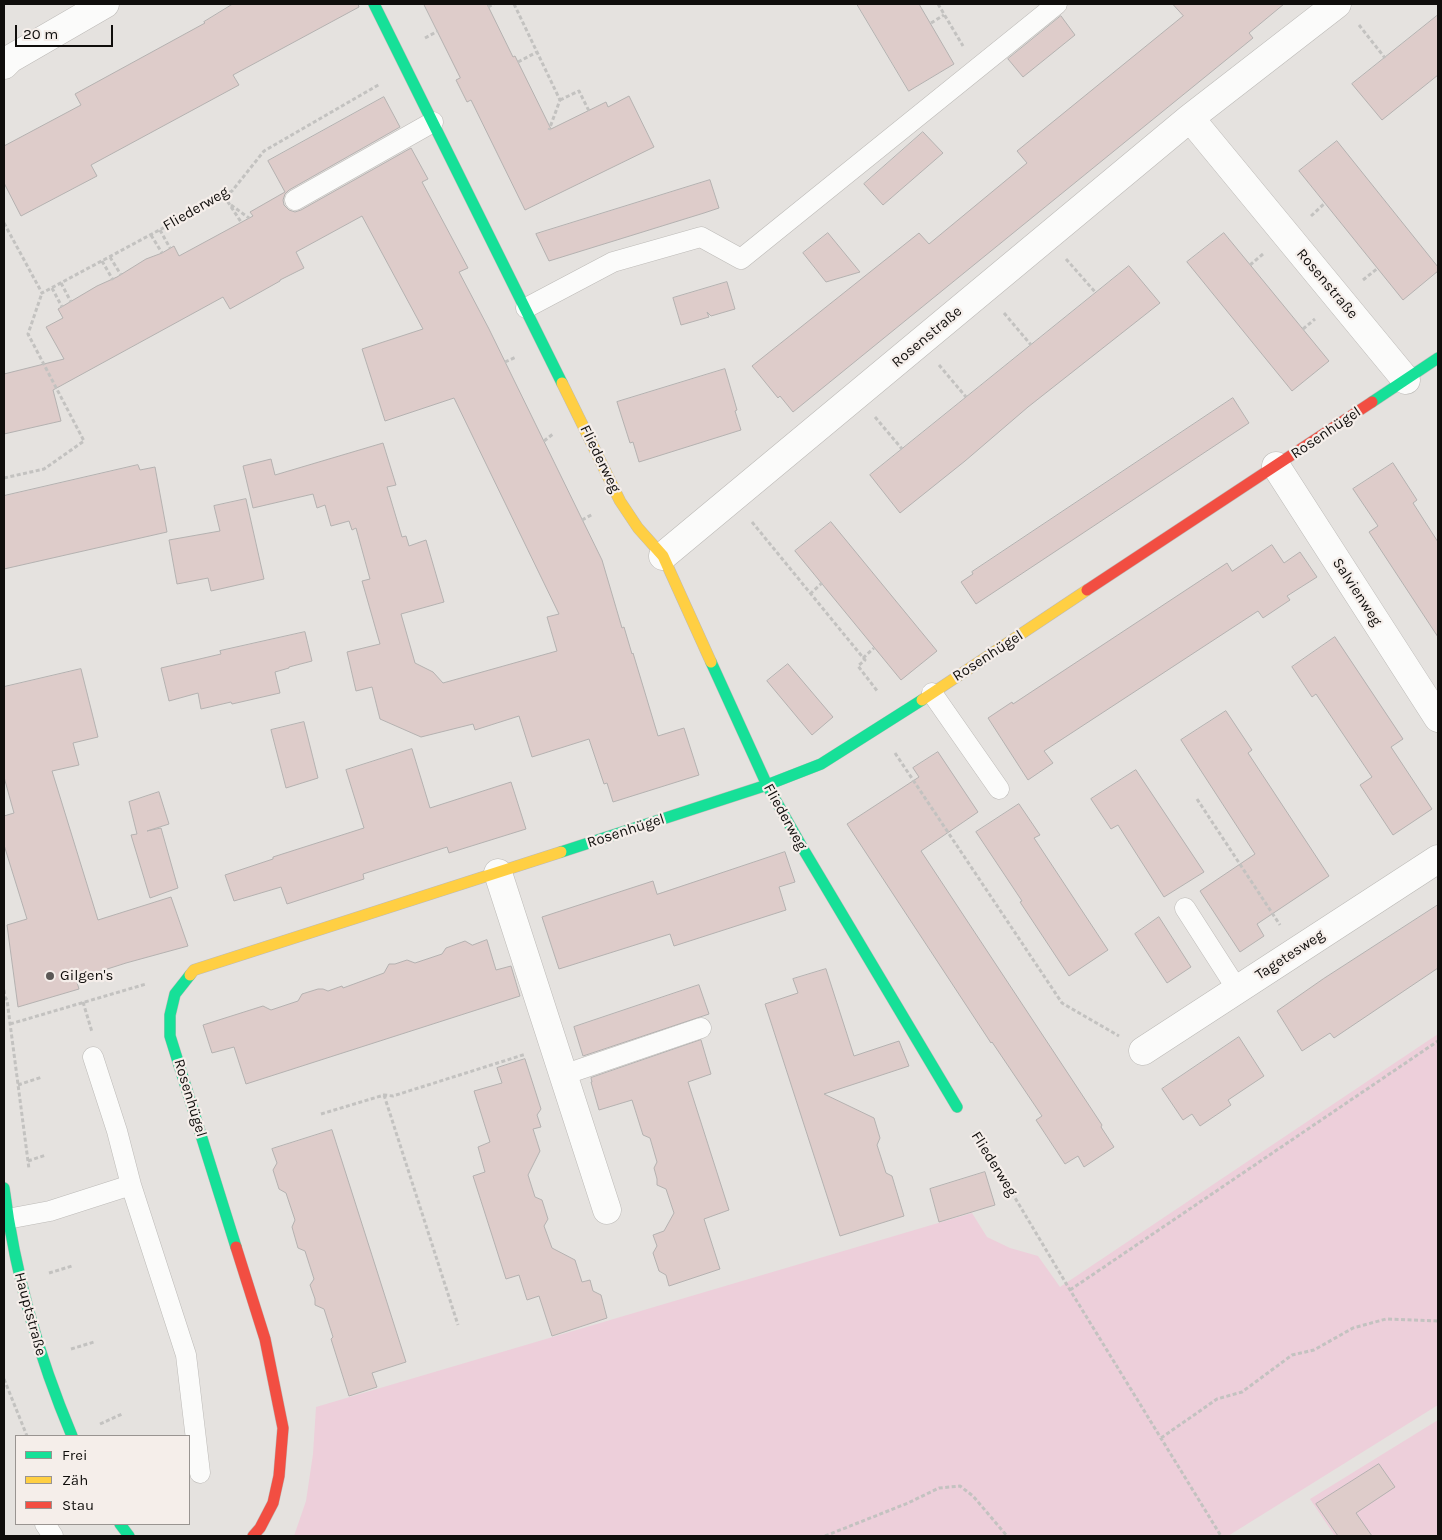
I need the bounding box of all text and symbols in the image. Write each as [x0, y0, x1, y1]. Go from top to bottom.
scale bar [18, 15, 115, 47]
text: 20 m [23, 25, 58, 43]
street label: Fliederweg [160, 183, 232, 235]
street label: Rosenstraße [1292, 245, 1362, 323]
street label: Rosenstraße [888, 302, 966, 372]
street label: Rosenhügel [1288, 403, 1364, 463]
street label: Fliederweg [576, 422, 624, 496]
street label: Salvienweg [1328, 555, 1386, 629]
street label: Rosenhügel [949, 627, 1027, 685]
street label: Fliederweg [759, 781, 811, 853]
street label: Rosenhügel [585, 810, 667, 852]
street label: Tagetesweg [1252, 926, 1328, 984]
place label: Gilgen's [60, 967, 113, 985]
marker: Gilgen's [44, 970, 56, 982]
street label: Rosenhügel [170, 1057, 210, 1139]
street label: Fliederweg [967, 1128, 1021, 1200]
street label: Hauptstraße [10, 1270, 50, 1358]
legend [15, 1435, 190, 1525]
text: Frei [62, 1446, 87, 1464]
text: Zäh [62, 1471, 88, 1489]
text: Stau [62, 1496, 94, 1514]

